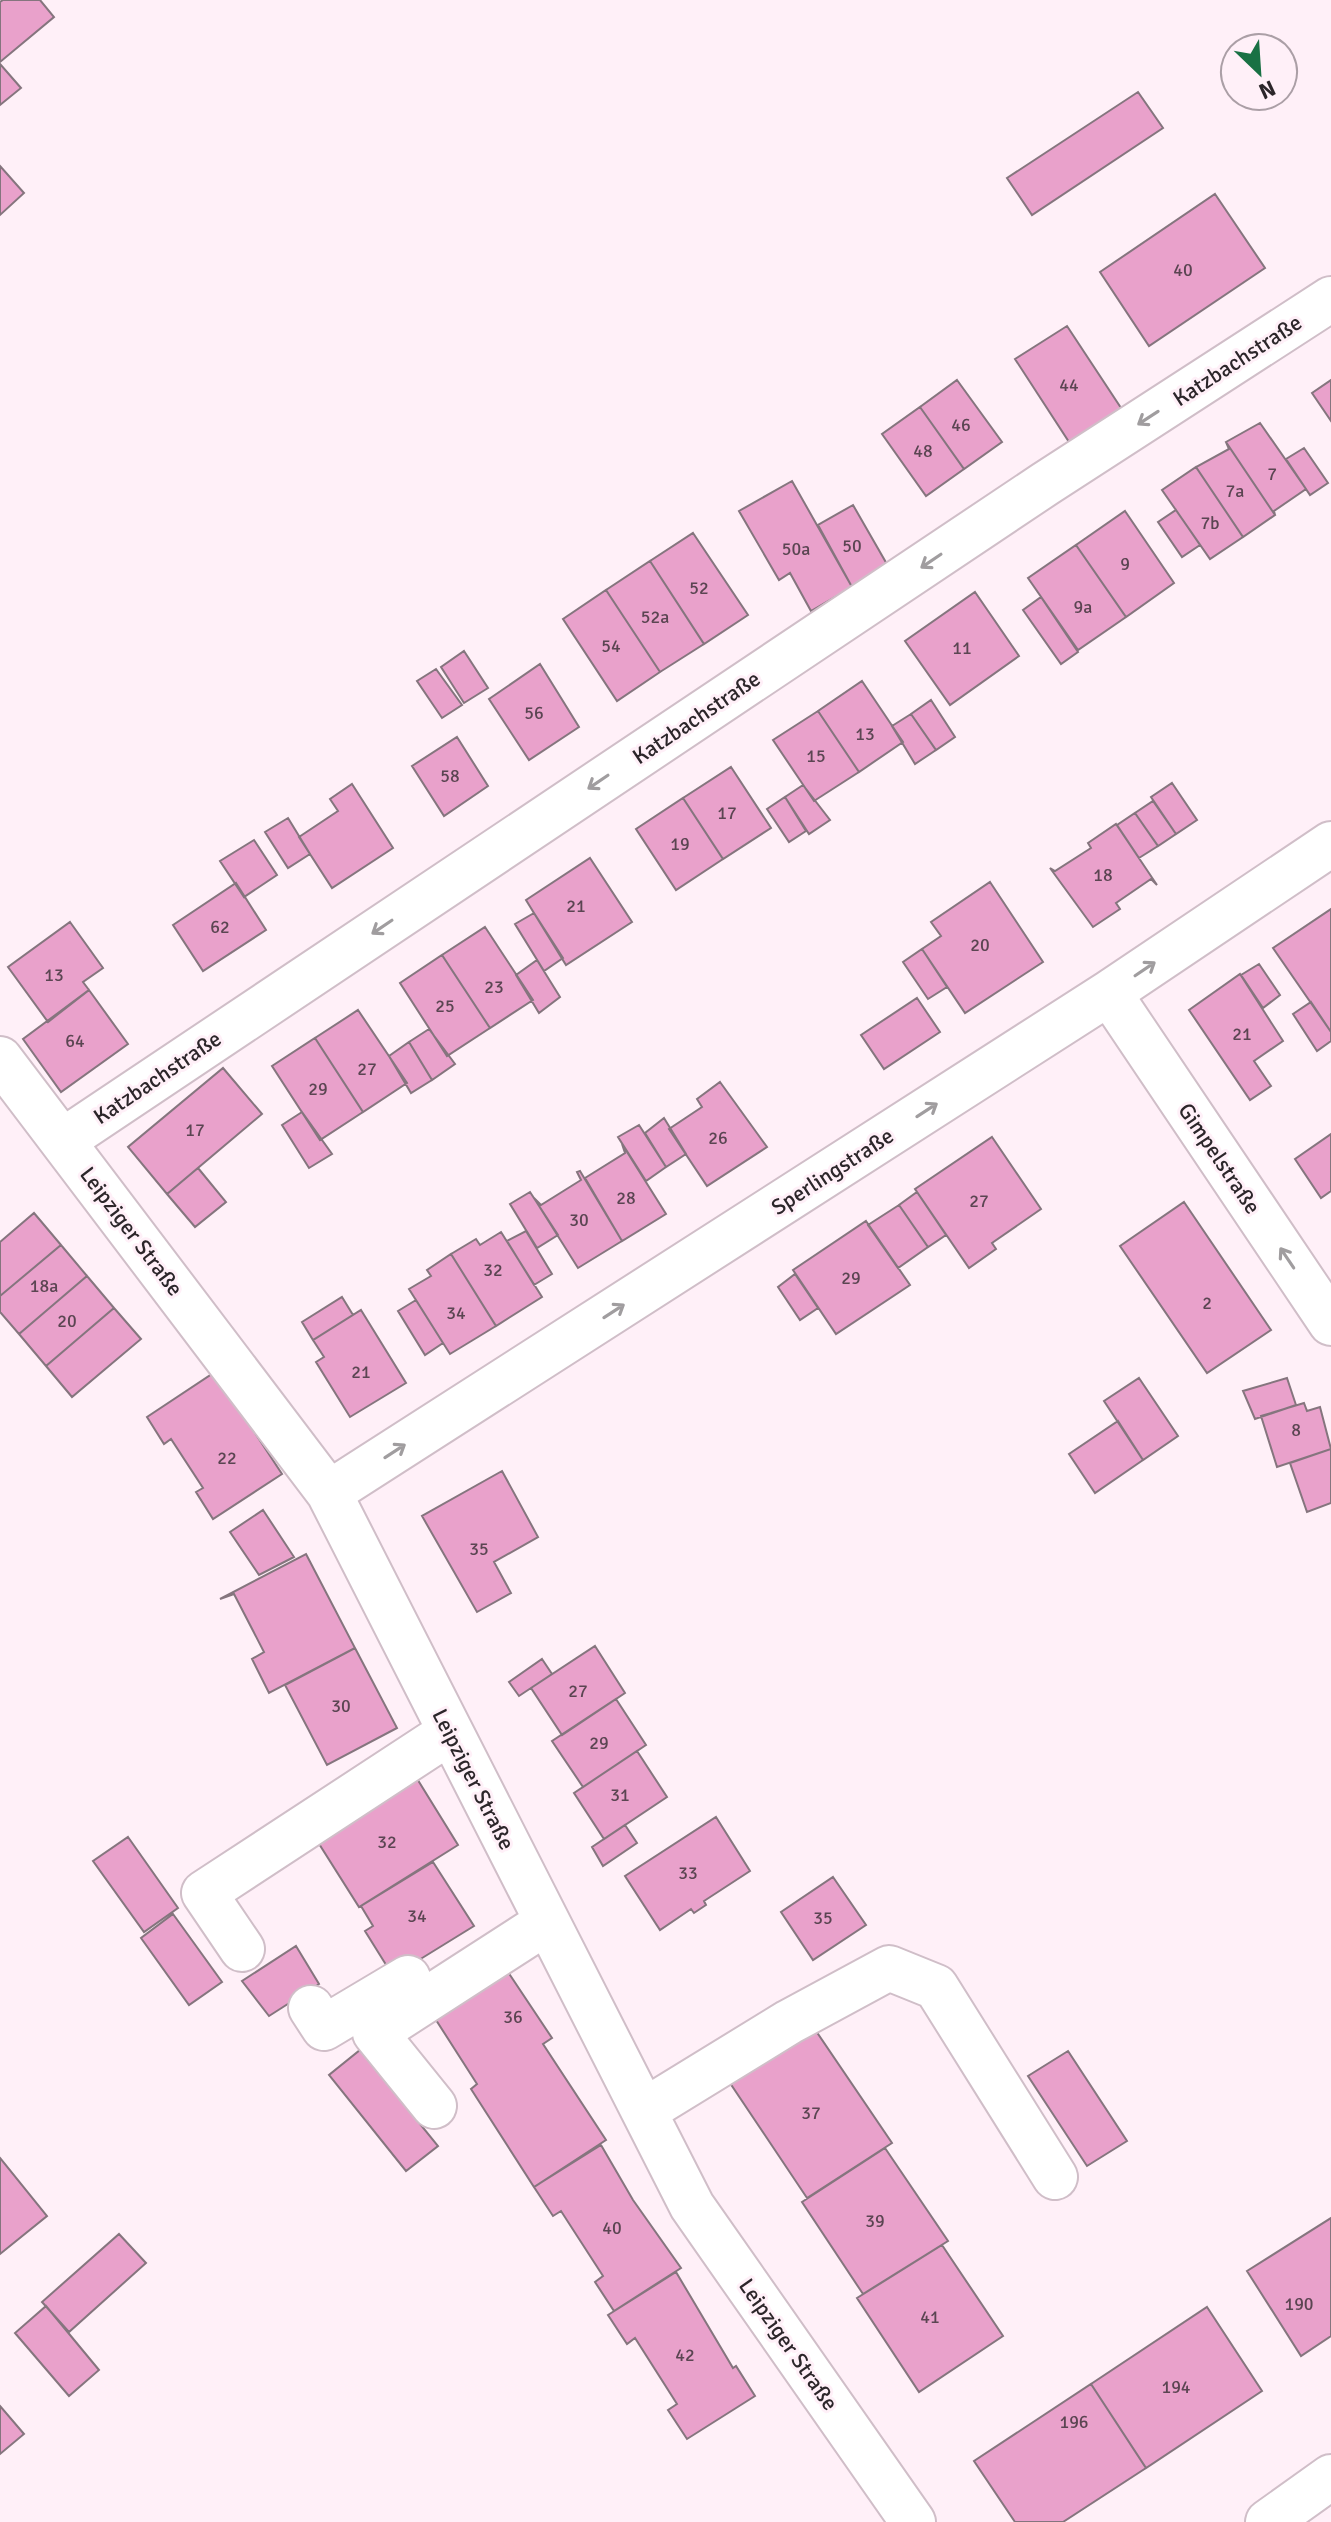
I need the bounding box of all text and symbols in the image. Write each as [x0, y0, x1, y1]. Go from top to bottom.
north arrow [1219, 32, 1299, 112]
text: N [1255, 74, 1280, 105]
house number: 40 [1173, 259, 1193, 281]
street label: Katzbachstraße [1168, 309, 1307, 412]
house number: 44 [1059, 374, 1079, 396]
one-way arrow [1137, 410, 1160, 426]
house number: 46 [951, 414, 971, 436]
house number: 48 [913, 440, 933, 462]
house number: 7 [1267, 463, 1277, 485]
house number: 7a [1226, 480, 1244, 502]
house number: 7b [1200, 512, 1220, 534]
house number: 50 [842, 535, 862, 557]
house number: 50a [782, 538, 810, 560]
one-way arrow [920, 553, 943, 569]
house number: 9 [1120, 553, 1130, 575]
house number: 52 [689, 577, 709, 599]
house number: 9a [1074, 596, 1092, 618]
house number: 52a [641, 606, 669, 628]
house number: 54 [601, 635, 621, 657]
house number: 11 [952, 637, 972, 659]
street label: Katzbachstraße [627, 665, 765, 770]
house number: 56 [524, 702, 544, 724]
house number: 13 [855, 723, 875, 745]
house number: 15 [806, 745, 826, 767]
house number: 58 [440, 765, 460, 787]
one-way arrow [587, 774, 610, 790]
house number: 17 [717, 802, 737, 824]
house number: 19 [670, 833, 690, 855]
house number: 18 [1093, 864, 1113, 886]
house number: 21 [566, 895, 586, 917]
house number: 62 [210, 916, 230, 938]
one-way arrow [371, 919, 394, 935]
house number: 20 [970, 934, 990, 956]
one-way arrow [1134, 960, 1156, 977]
house number: 13 [44, 964, 64, 986]
house number: 23 [484, 976, 504, 998]
house number: 25 [435, 995, 455, 1017]
house number: 21 [1232, 1023, 1252, 1045]
street label: Katzbachstraße [88, 1025, 226, 1130]
house number: 64 [65, 1030, 85, 1052]
house number: 27 [357, 1058, 377, 1080]
house number: 29 [308, 1078, 328, 1100]
street label: Gimpelstraße [1173, 1098, 1267, 1219]
one-way arrow [915, 1101, 938, 1117]
house number: 17 [185, 1119, 205, 1141]
street label: Sperlingstraße [766, 1122, 898, 1221]
house number: 26 [708, 1127, 728, 1149]
street label: Leipziger Straße [74, 1161, 189, 1301]
house number: 28 [616, 1187, 636, 1209]
house number: 27 [969, 1190, 989, 1212]
house number: 30 [569, 1209, 589, 1231]
one-way arrow [1279, 1247, 1295, 1270]
house number: 32 [483, 1259, 503, 1281]
house number: 29 [841, 1267, 861, 1289]
house number: 18a [30, 1275, 58, 1297]
house number: 2 [1202, 1292, 1212, 1314]
house number: 34 [446, 1302, 466, 1324]
one-way arrow [602, 1302, 625, 1318]
house number: 20 [57, 1310, 77, 1332]
house number: 21 [351, 1361, 371, 1383]
house number: 8 [1291, 1419, 1301, 1441]
one-way arrow [383, 1443, 406, 1459]
house number: 22 [217, 1447, 237, 1469]
house number: 35 [469, 1538, 489, 1560]
house number: 27 [568, 1680, 588, 1702]
house number: 30 [331, 1695, 351, 1717]
street label: Leipziger Straße [426, 1704, 521, 1854]
house number: 29 [589, 1732, 609, 1754]
house number: 31 [610, 1784, 630, 1806]
house number: 32 [377, 1831, 397, 1853]
house number: 33 [678, 1862, 698, 1884]
house number: 34 [407, 1905, 427, 1927]
house number: 35 [813, 1907, 833, 1929]
house number: 36 [503, 2006, 523, 2028]
house number: 37 [801, 2102, 821, 2124]
house number: 39 [865, 2210, 885, 2232]
house number: 40 [602, 2217, 622, 2239]
street label: Leipziger Straße [733, 2273, 844, 2415]
house number: 190 [1284, 2293, 1314, 2315]
house number: 41 [920, 2306, 940, 2328]
house number: 42 [675, 2344, 695, 2366]
house number: 194 [1161, 2376, 1191, 2398]
house number: 196 [1059, 2411, 1089, 2433]

